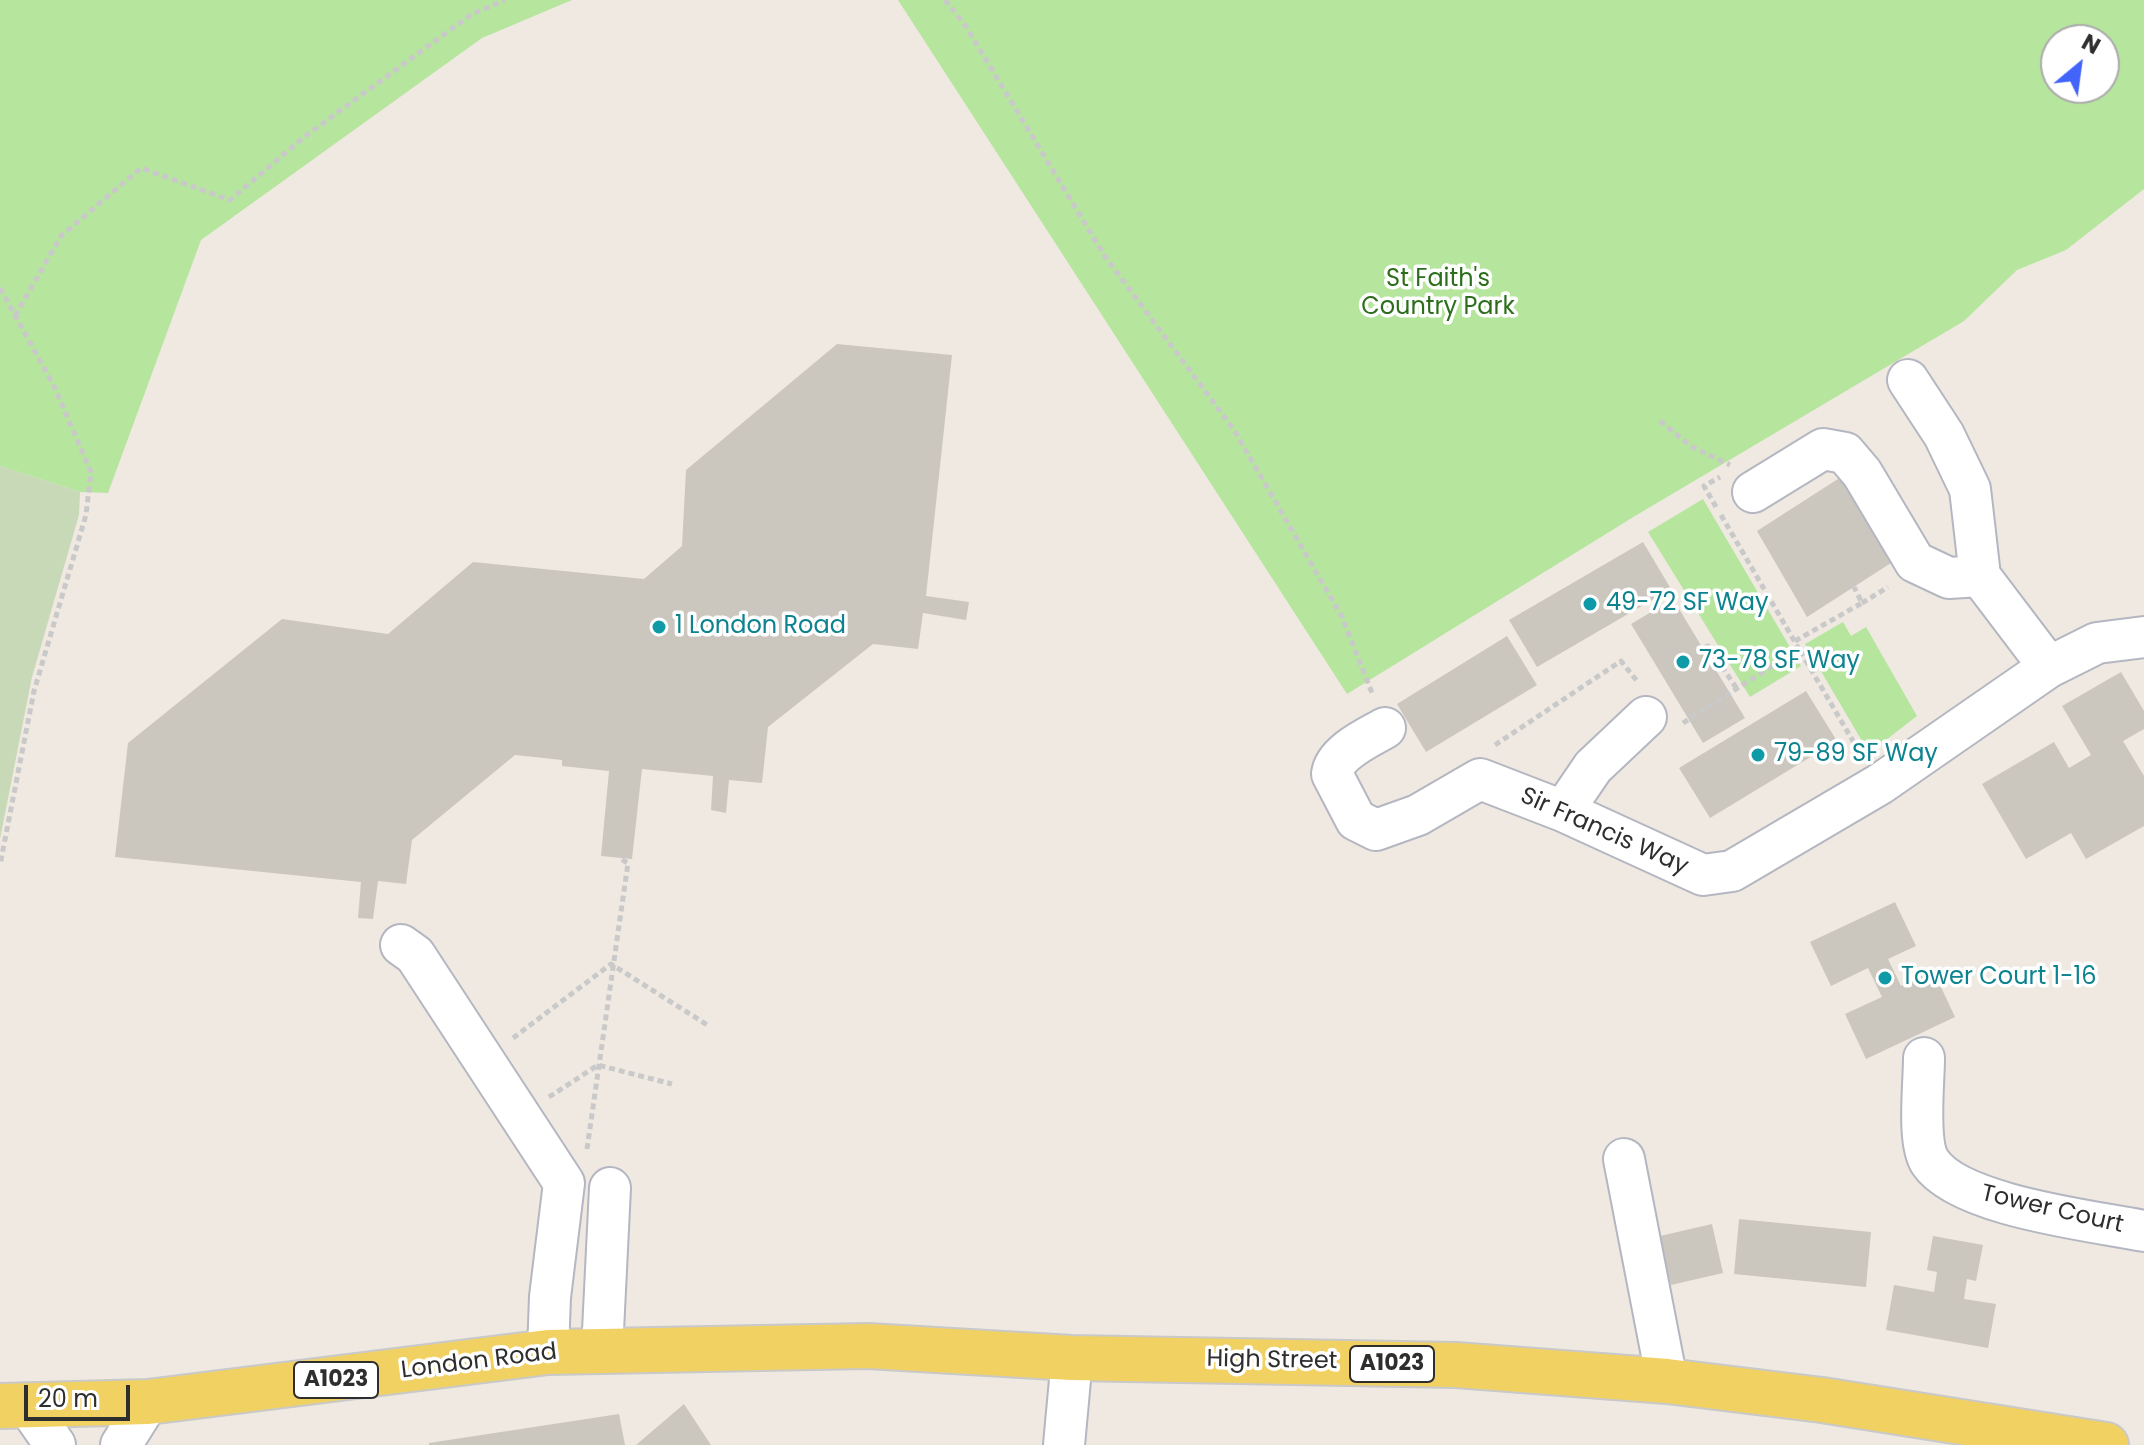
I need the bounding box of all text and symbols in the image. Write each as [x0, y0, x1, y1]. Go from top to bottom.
north arrow [2040, 24, 2120, 104]
text: N [2076, 27, 2106, 62]
park label: St Faith's Country Park [1361, 266, 1515, 322]
place label: 49-72 SF Way [1606, 590, 1769, 618]
marker: 49-72 SF Way [1581, 595, 1599, 613]
place label: 1 London Road [675, 613, 846, 641]
marker: 1 London Road [650, 618, 668, 636]
place label: 73-78 SF Way [1699, 648, 1860, 676]
marker: 73-78 SF Way [1674, 653, 1692, 671]
place label: 79-89 SF Way [1774, 741, 1938, 769]
marker: 79-89 SF Way [1749, 746, 1767, 764]
street label: Sir Francis Way [1516, 782, 1692, 882]
place label: Tower Court 1-16 [1901, 964, 2096, 992]
marker: Tower Court 1-16 [1876, 969, 1894, 987]
street label: Tower Court [1978, 1180, 2126, 1240]
street label: London Road [399, 1338, 559, 1386]
street label: High Street [1206, 1345, 1338, 1377]
road number: A1023 [1350, 1346, 1434, 1382]
road number: A1023 [294, 1362, 378, 1398]
scale bar [28, 1369, 134, 1419]
text: 20 m [38, 1382, 98, 1415]

